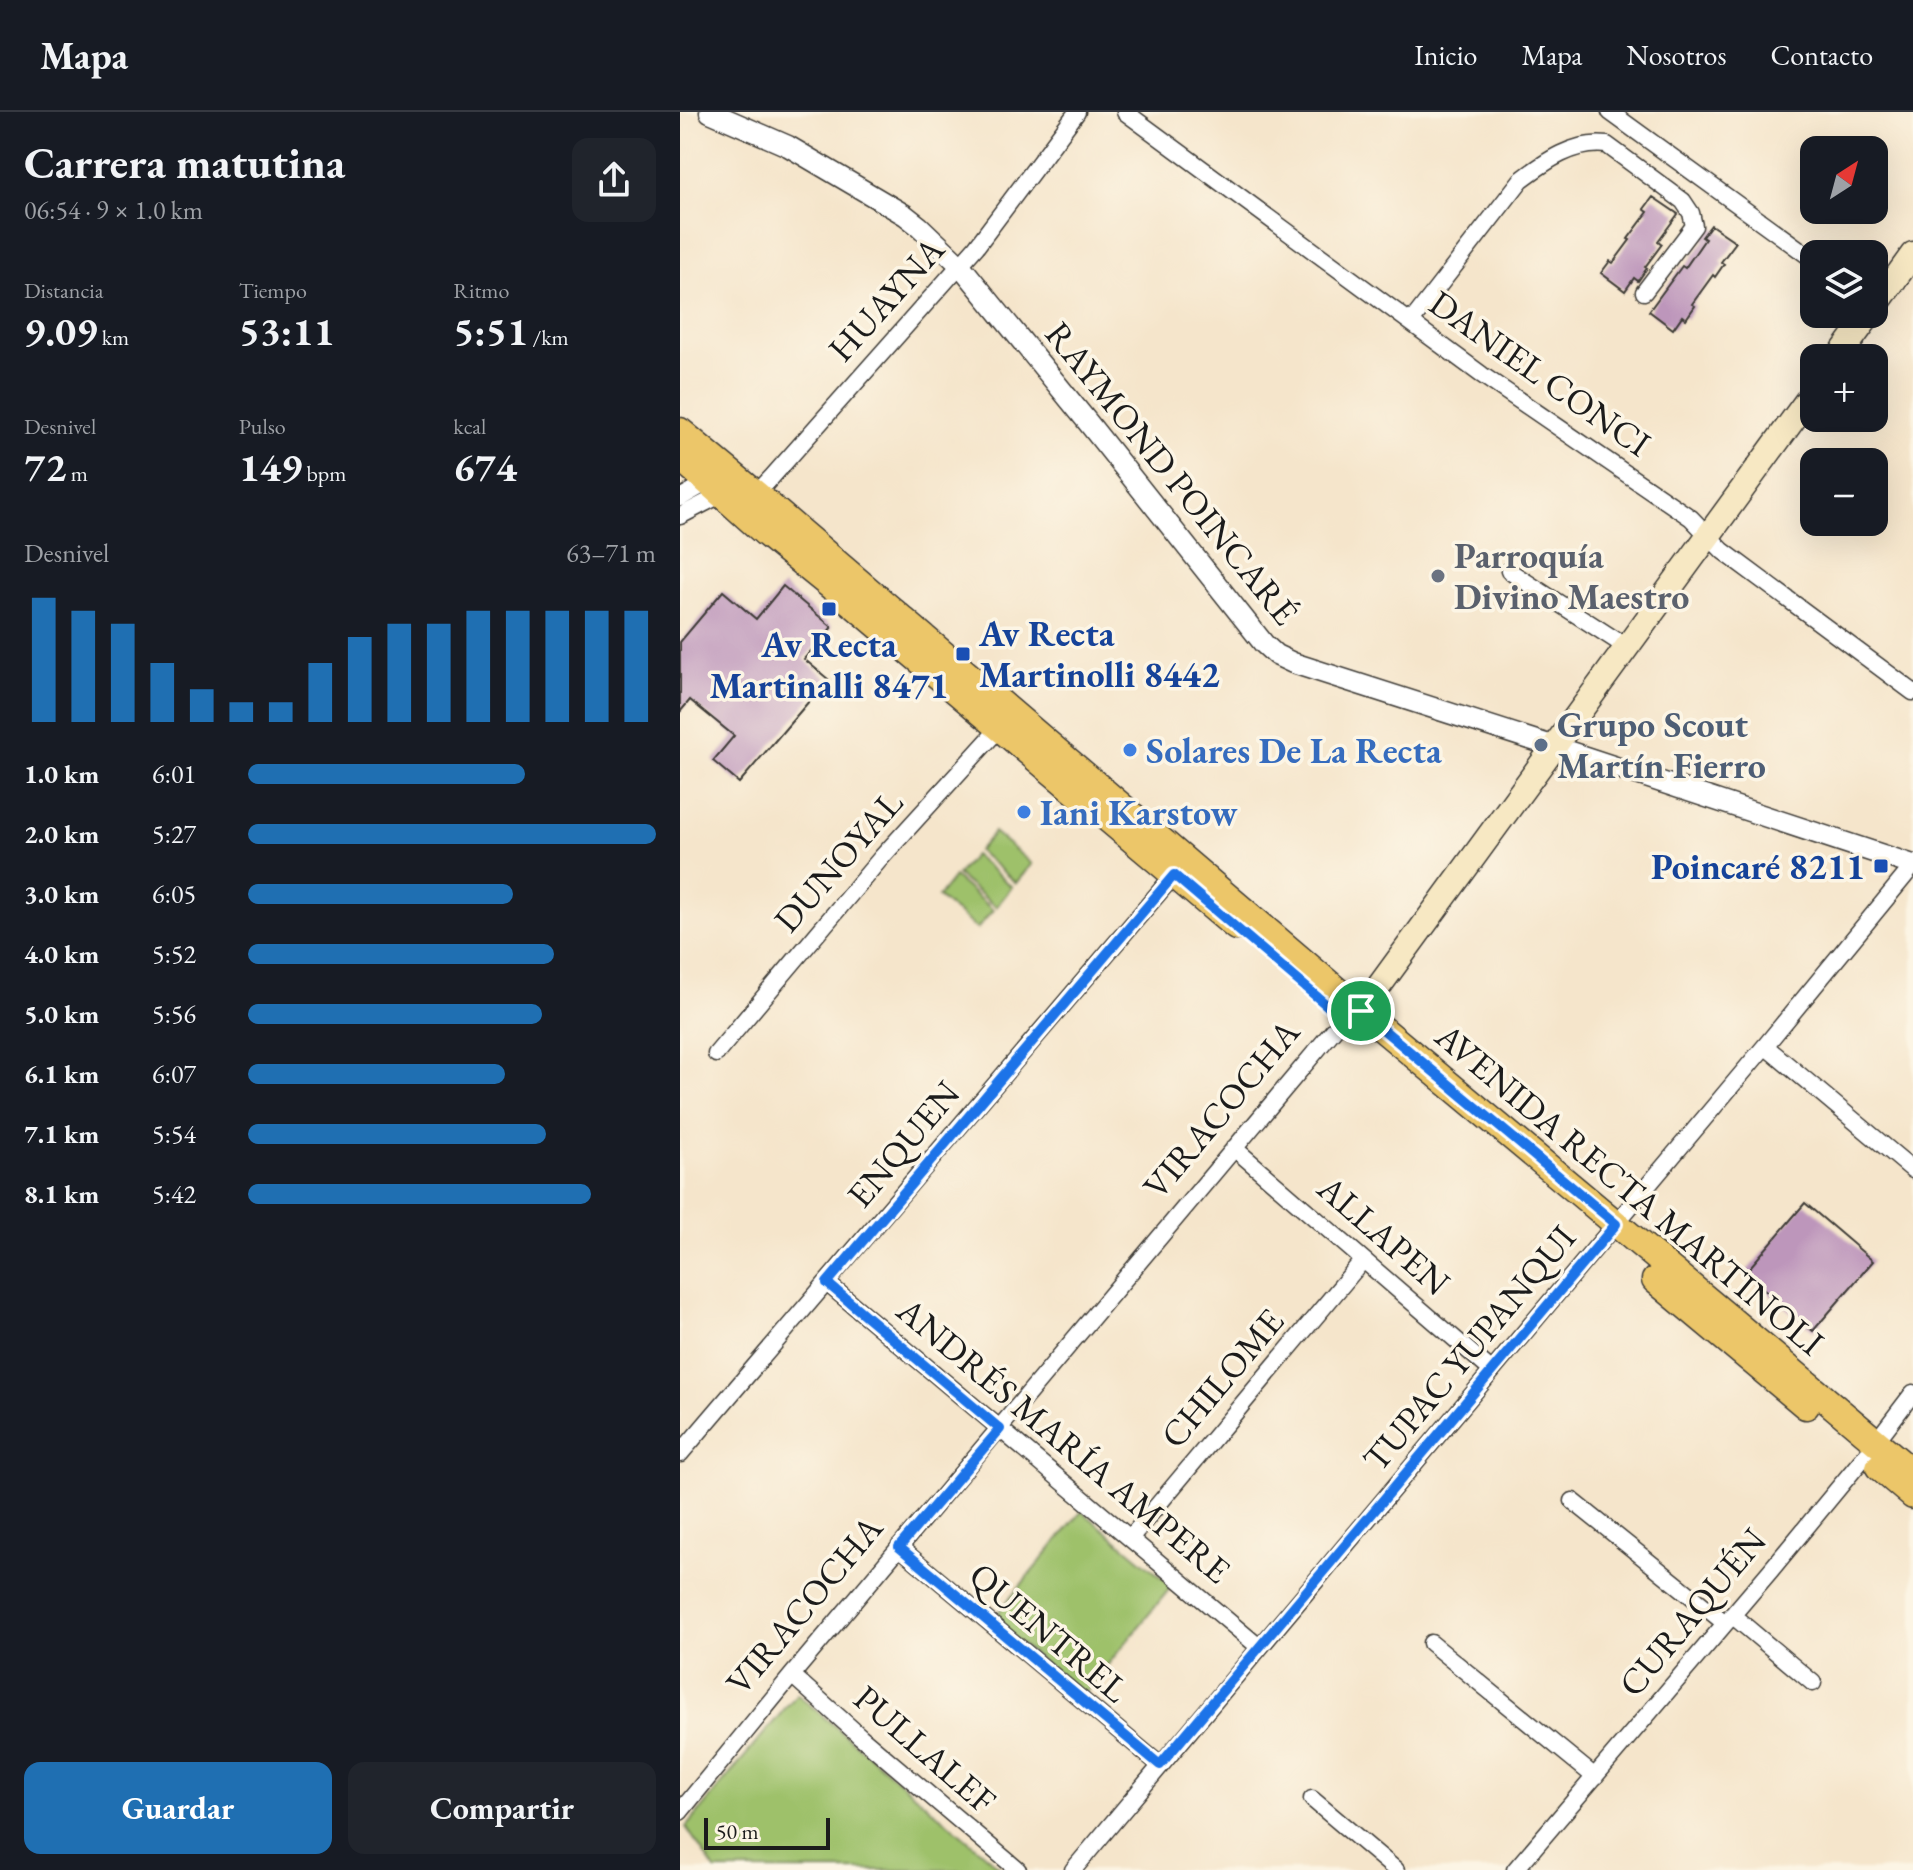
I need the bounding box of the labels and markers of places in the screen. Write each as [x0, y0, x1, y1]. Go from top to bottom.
place label: Parroquía Divino Maestro [1454, 532, 1689, 620]
marker: Parroquía Divino Maestro [1429, 567, 1447, 585]
marker: Av Recta Martinalli 8471 [820, 600, 838, 618]
place label: Av Recta Martinolli 8442 [978, 610, 1220, 698]
place label: Av Recta Martinalli 8471 [709, 621, 949, 709]
marker: Av Recta Martinolli 8442 [954, 645, 972, 663]
place label: Grupo Scout Martín Fierro [1557, 701, 1766, 789]
place label: Solares De La Recta [1146, 727, 1442, 774]
marker: Grupo Scout Martín Fierro [1532, 736, 1550, 754]
marker: Solares De La Recta [1121, 741, 1139, 759]
place label: Iani Karstow [1040, 789, 1238, 836]
marker: Iani Karstow [1015, 803, 1033, 821]
place label: Poincaré 8211 [1651, 843, 1865, 890]
marker: Poincaré 8211 [1872, 857, 1890, 875]
pin [1327, 977, 1395, 1045]

